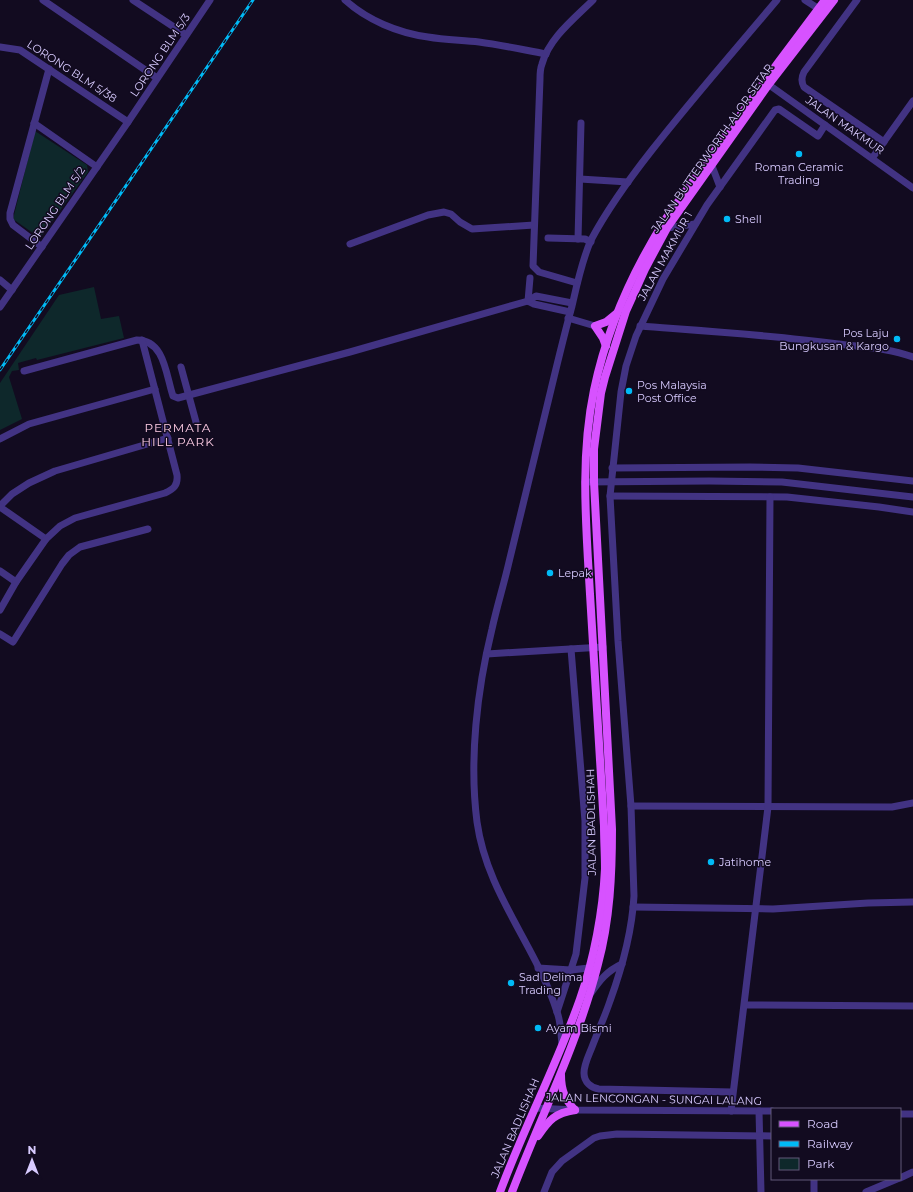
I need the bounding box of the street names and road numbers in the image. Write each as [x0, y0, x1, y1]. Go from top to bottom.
street label: LORONG BLM 5/3 [127, 11, 193, 99]
street label: LORONG BLM 5/38 [24, 37, 120, 105]
street label: JALAN BUTTERWORTH-ALOR SETAR [648, 61, 776, 236]
street label: JALAN MAKMUR [802, 92, 887, 157]
street label: LORONG BLM 5/2 [22, 164, 88, 252]
street label: JALAN MAKMUR 1 [634, 209, 695, 304]
street label: JALAN BADLISHAH [583, 768, 599, 877]
street label: JALAN BADLISHAH [487, 1076, 542, 1181]
street label: JALAN LENCONGAN - SUNGAI LALANG [545, 1090, 762, 1108]

